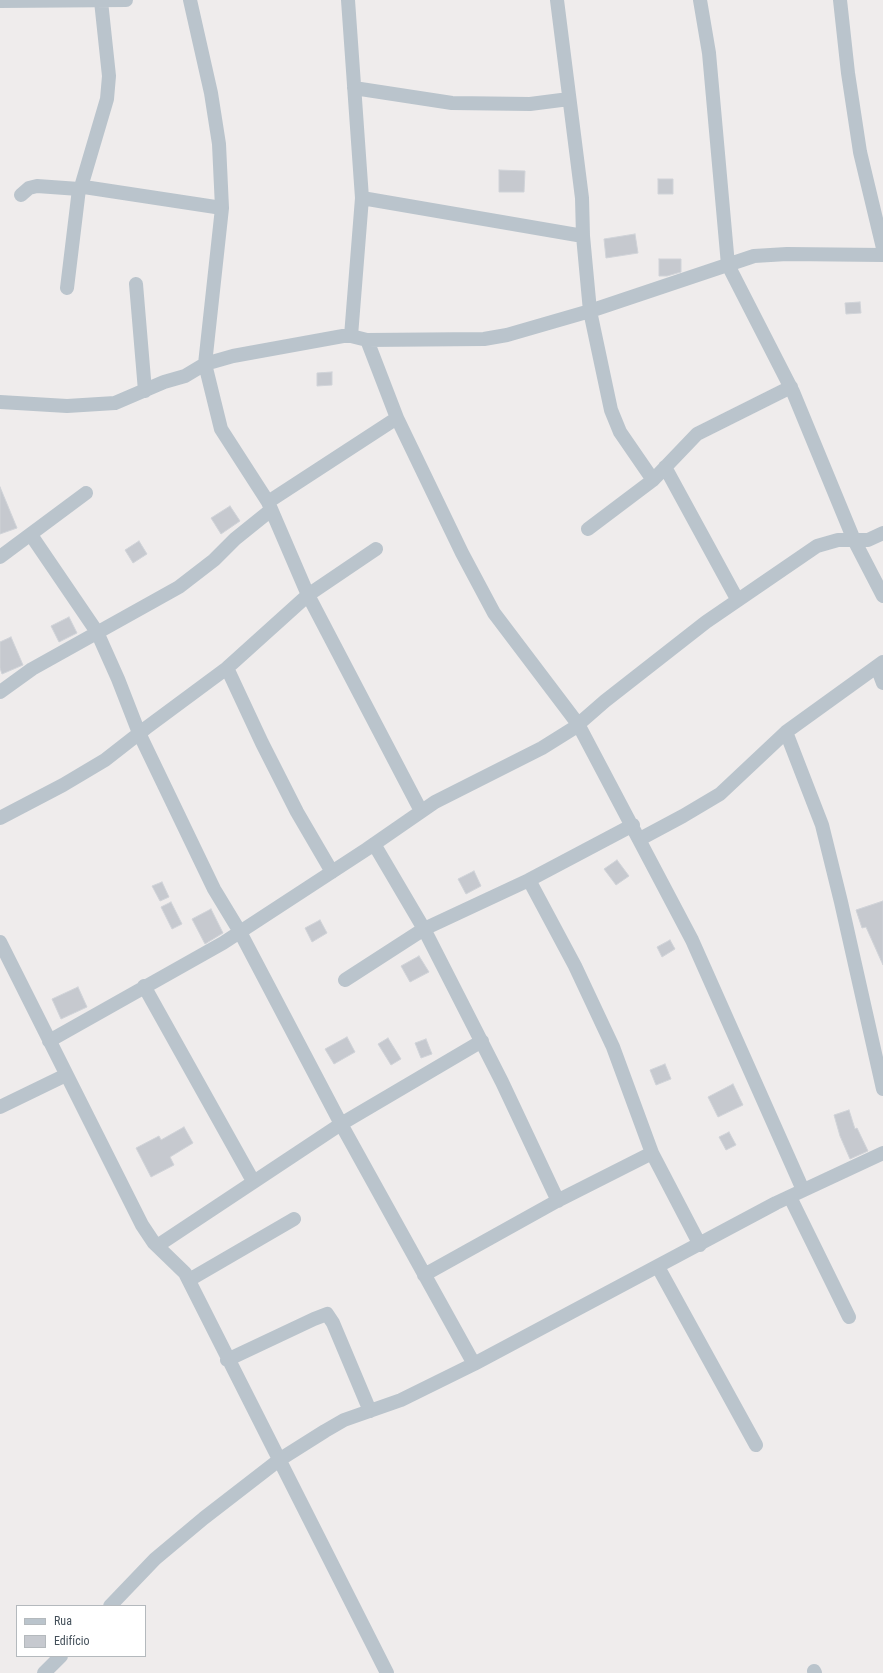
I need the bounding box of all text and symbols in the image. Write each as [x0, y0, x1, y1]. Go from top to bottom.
legend [16, 1605, 146, 1657]
text: Rua [54, 1614, 72, 1628]
text: Edifício [54, 1634, 90, 1648]

